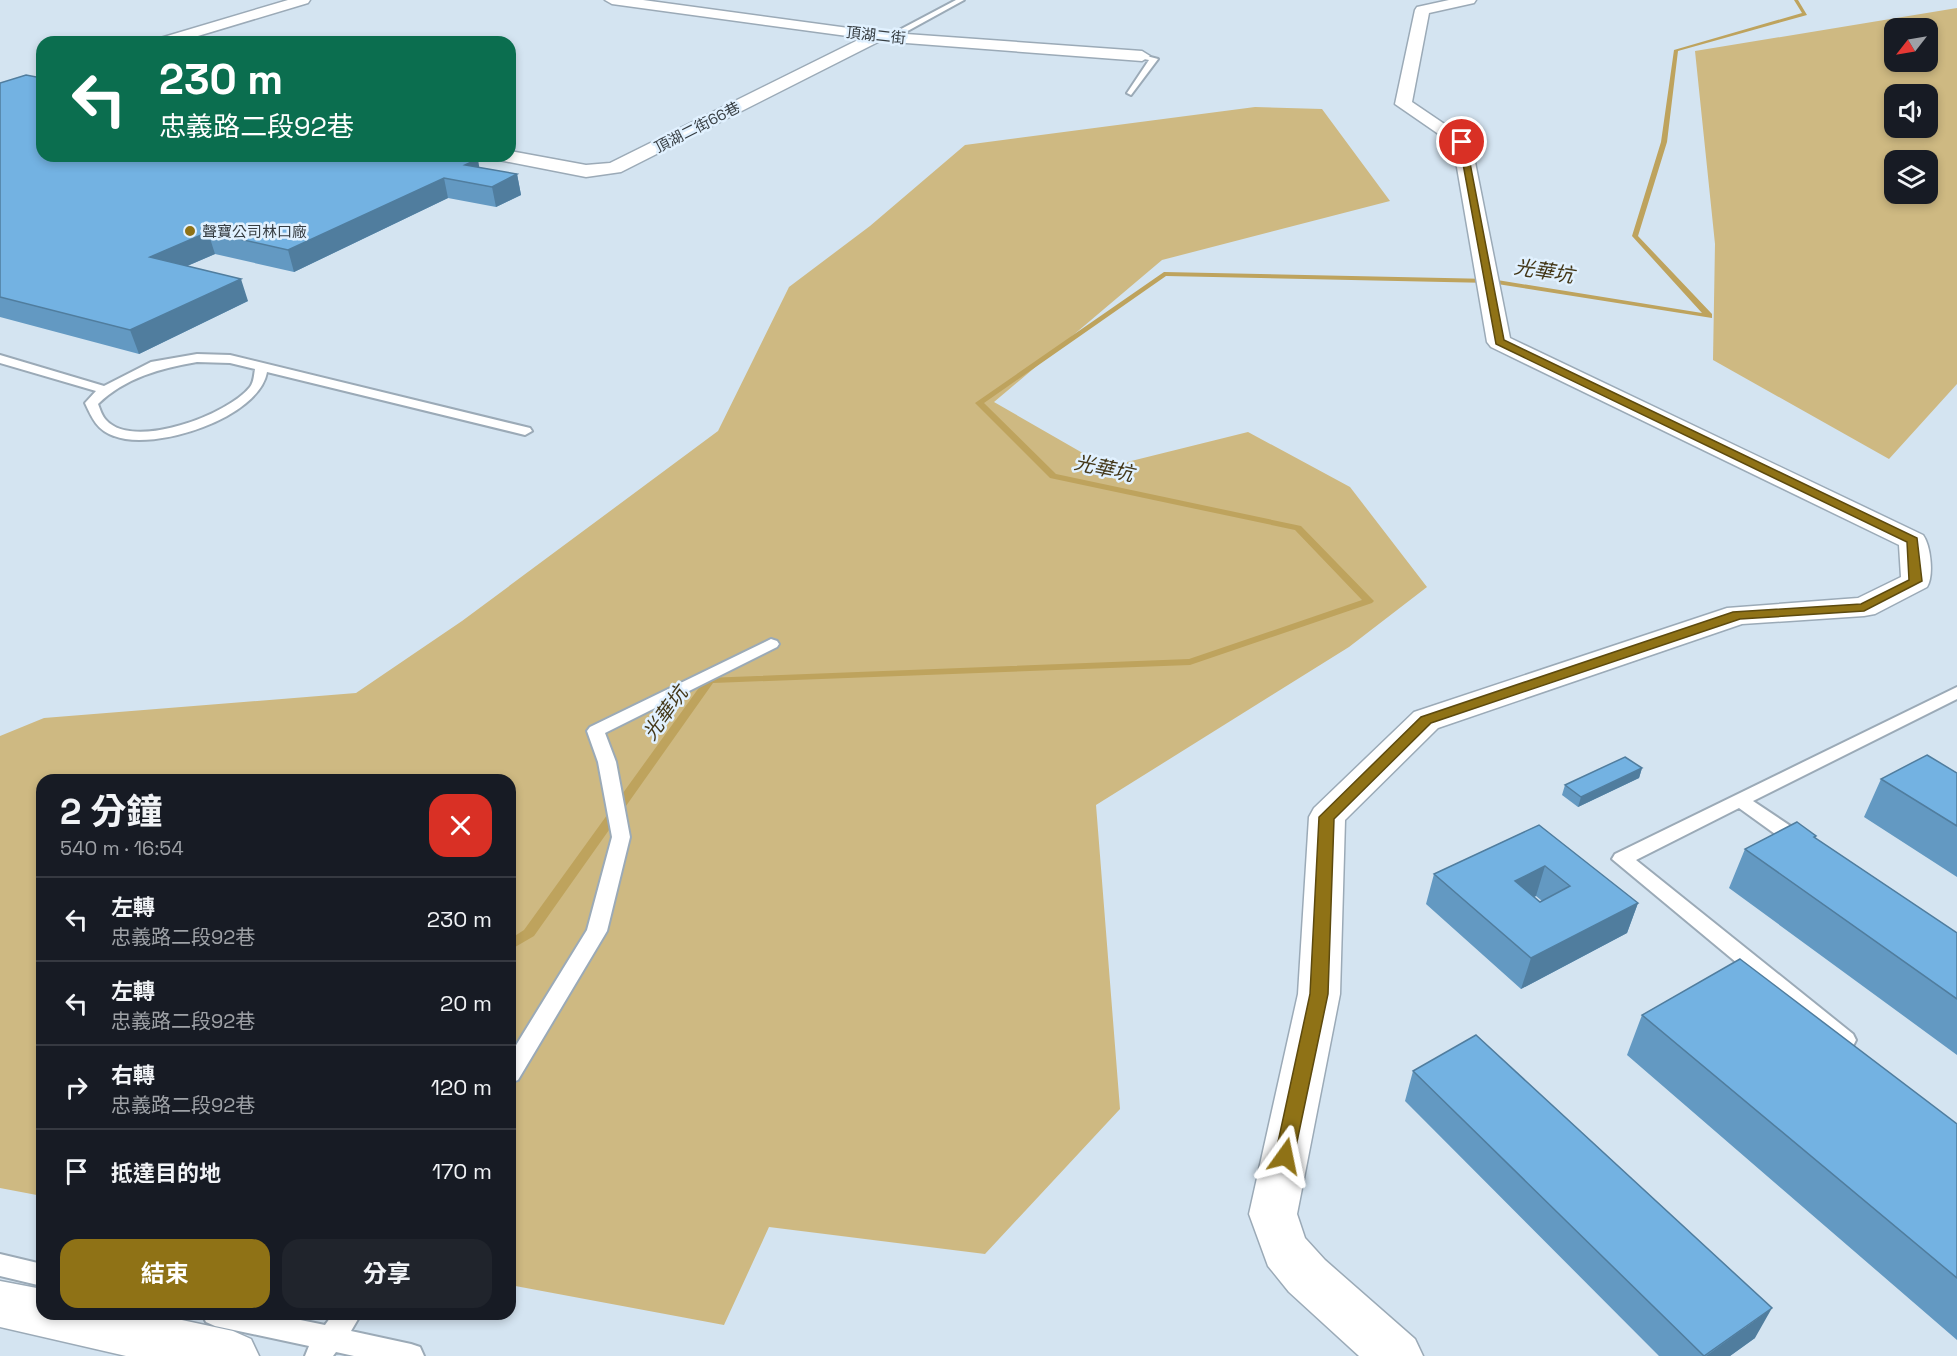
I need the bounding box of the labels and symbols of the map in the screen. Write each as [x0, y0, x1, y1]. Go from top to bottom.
north arrow [1884, 18, 1938, 72]
street label: 頂湖二街 [845, 22, 907, 48]
street label: 頂湖二街66巷 [651, 97, 743, 157]
pin [1436, 116, 1487, 167]
place label: 聲寶公司林口廠 [202, 222, 307, 241]
marker: 聲寶公司林口廠 [183, 224, 197, 238]
water label: 光華坑 [1512, 253, 1579, 289]
water label: 光華坑 [1072, 449, 1139, 488]
water label: 光華坑 [637, 679, 695, 745]
position arrow [1253, 1124, 1317, 1188]

